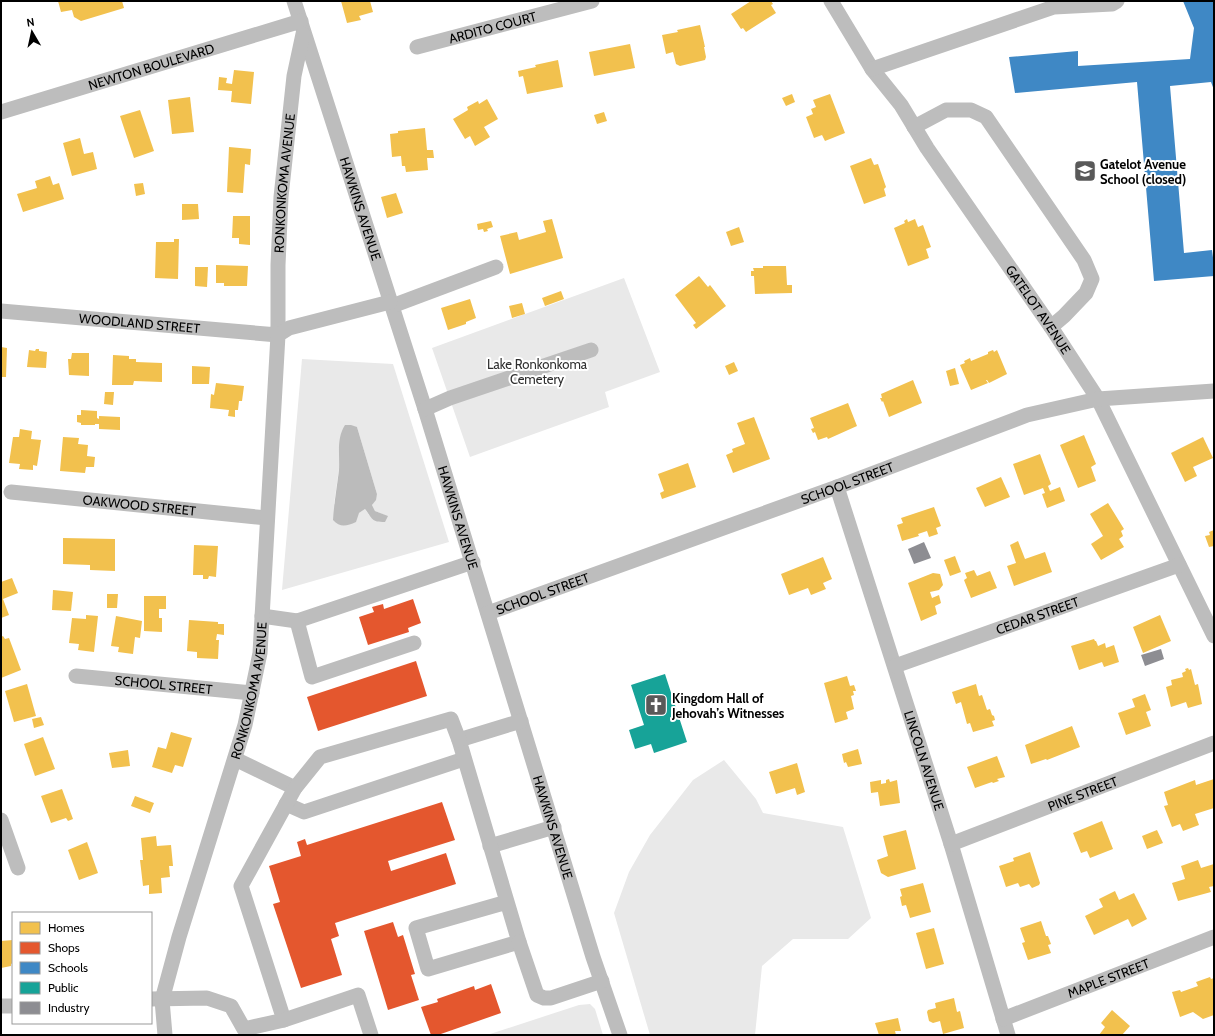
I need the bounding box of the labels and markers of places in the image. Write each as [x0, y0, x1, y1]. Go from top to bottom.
place label: Gatelot Avenue School (closed) [1100, 156, 1186, 187]
school or university icon: Gatelot Avenue School (closed) [1072, 158, 1098, 184]
place label: Kingdom Hall of Jehovah’s Witnesses [671, 690, 785, 721]
church icon: Kingdom Hall of Jehovah’s Witnesses [643, 692, 669, 718]

